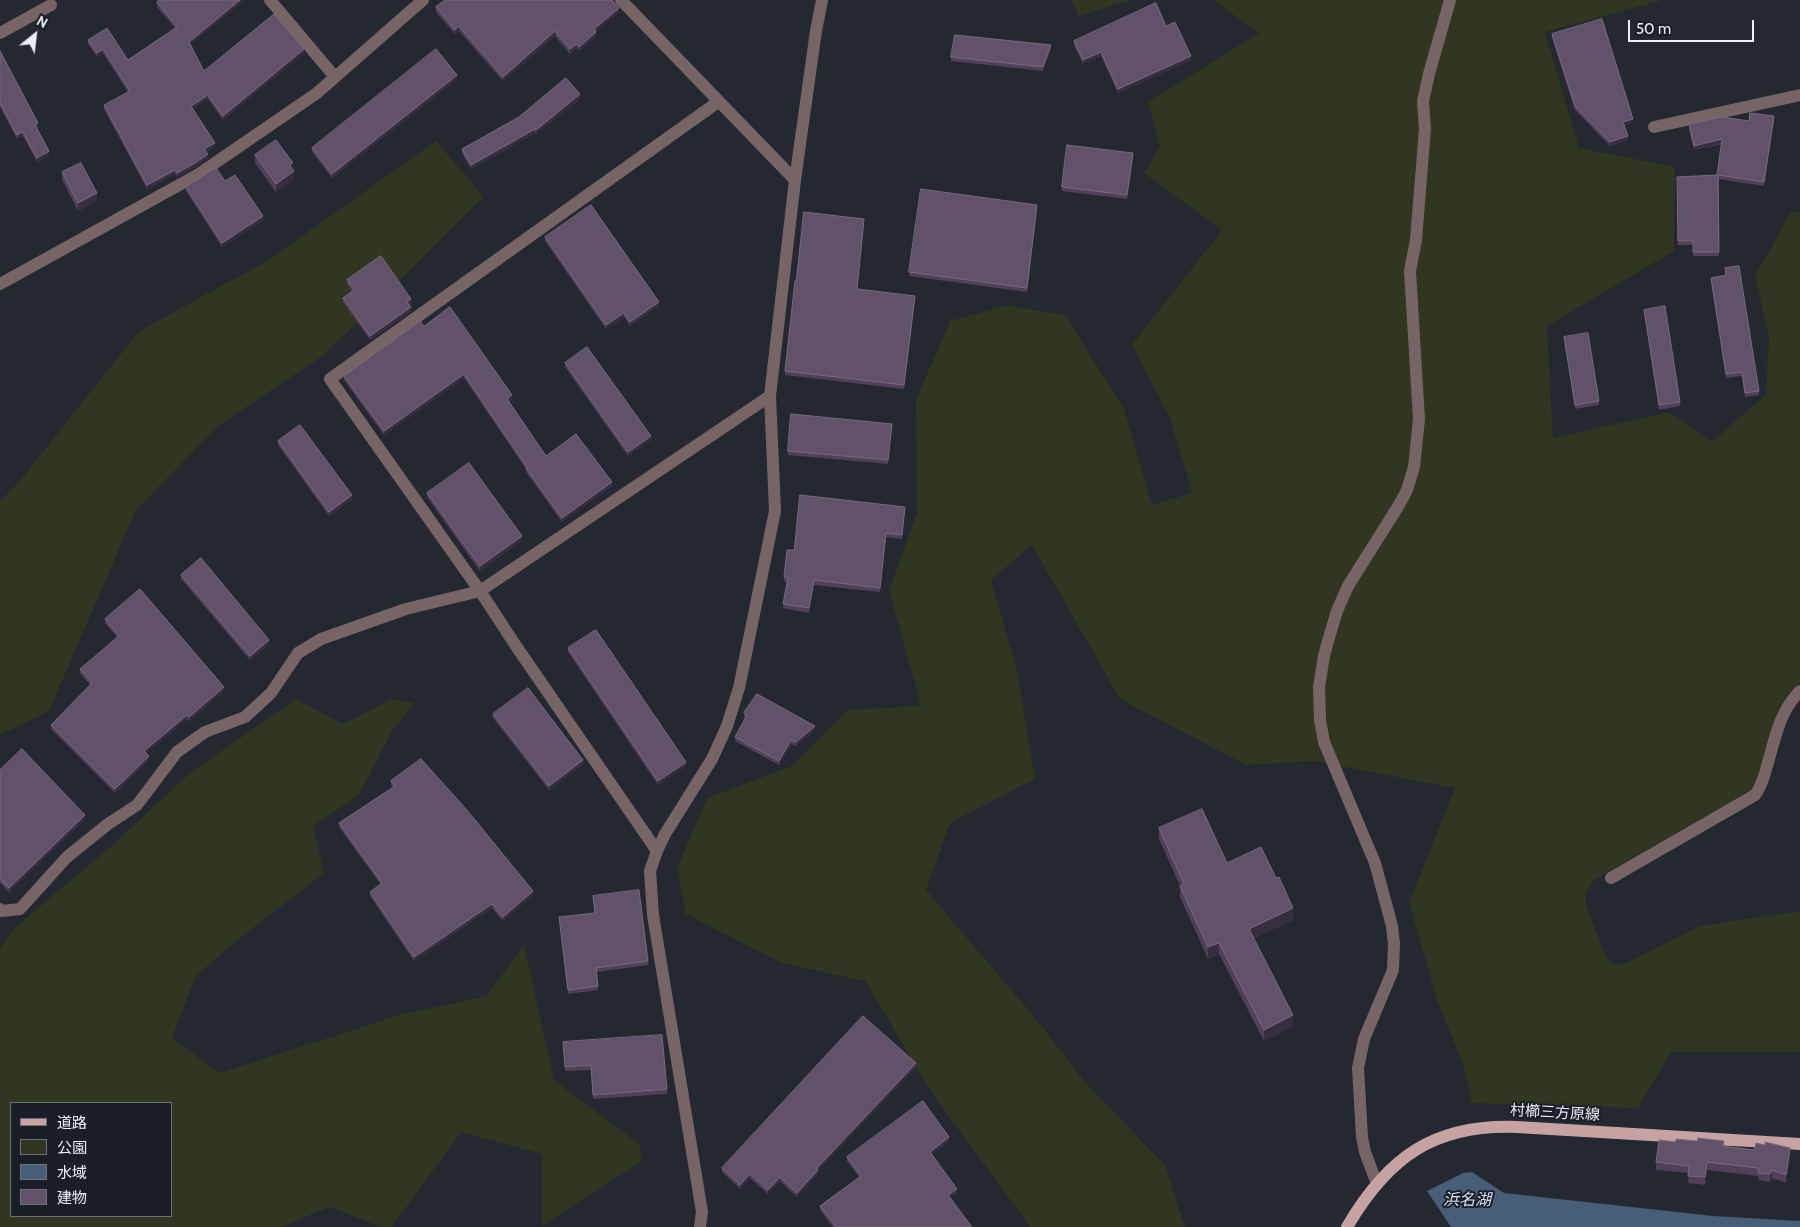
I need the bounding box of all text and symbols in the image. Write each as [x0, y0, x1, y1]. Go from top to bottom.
north arrow [10, 10, 60, 60]
scale bar [1630, 10, 1756, 42]
text: N [34, 12, 51, 32]
text: 50 m [1636, 20, 1671, 38]
legend [10, 1102, 172, 1217]
street label: 村櫛三方原線 [1510, 1102, 1600, 1124]
text: 道路 [57, 1114, 87, 1132]
text: 公園 [57, 1139, 87, 1157]
text: 水域 [57, 1164, 87, 1182]
text: 建物 [57, 1189, 87, 1207]
water label: 浜名湖 [1443, 1190, 1491, 1210]

